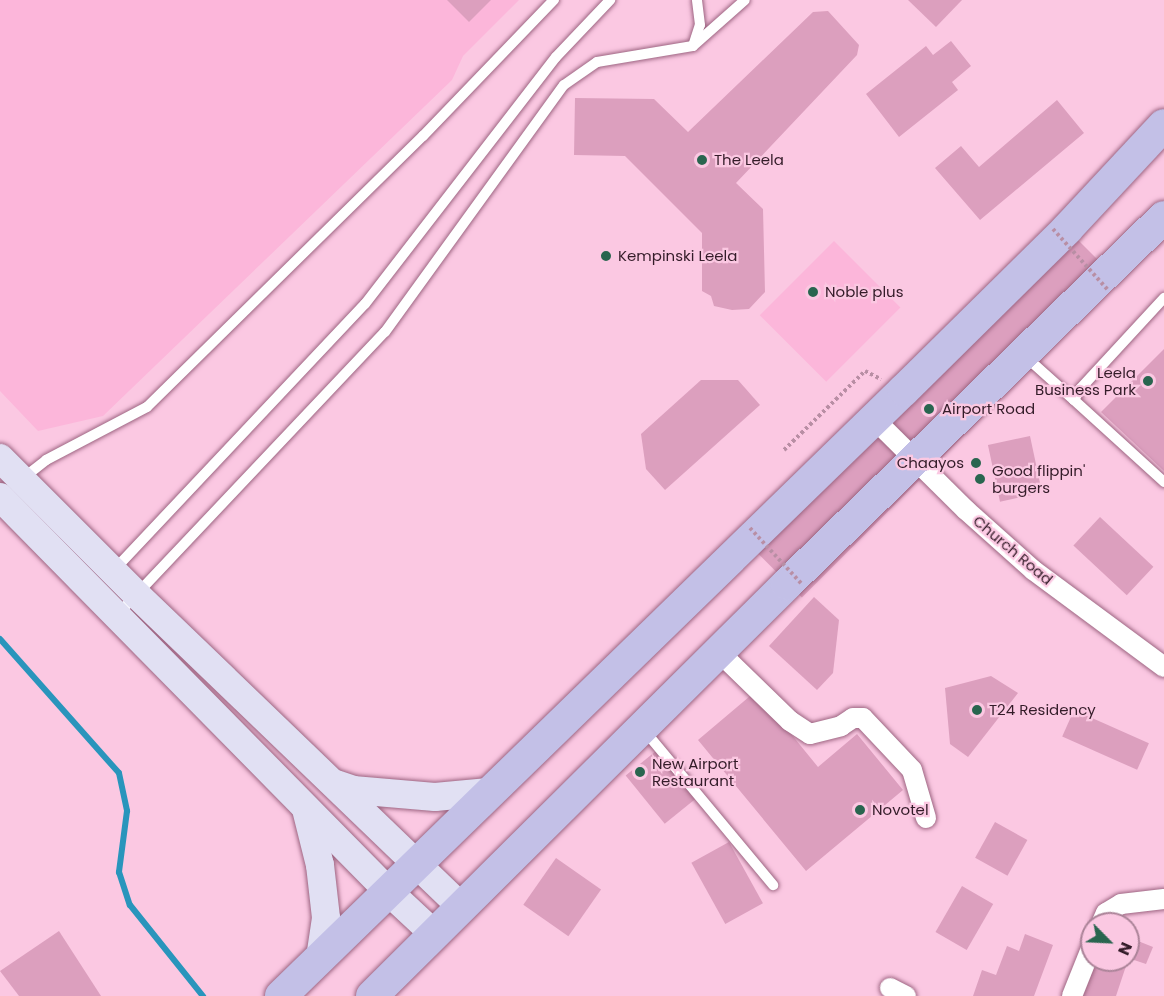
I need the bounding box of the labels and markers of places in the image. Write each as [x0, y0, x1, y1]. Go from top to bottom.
place label: The Leela [714, 151, 784, 169]
marker: The Leela [695, 153, 709, 167]
place label: Kempinski Leela [618, 247, 737, 265]
marker: Kempinski Leela [599, 249, 613, 263]
place label: Noble plus [825, 283, 904, 301]
marker: Noble plus [806, 285, 820, 299]
place label: Leela Business Park [1035, 363, 1136, 398]
marker: Leela Business Park [1141, 374, 1155, 388]
marker: Airport Road [920, 400, 938, 418]
place label: Airport Road [942, 400, 1035, 418]
place label: Chaayos [897, 454, 964, 472]
marker: Chaayos [969, 456, 983, 470]
place label: Good flippin' burgers [992, 461, 1085, 496]
marker: Good flippin' burgers [973, 472, 987, 486]
place label: T24 Residency [989, 701, 1096, 719]
marker: T24 Residency [970, 703, 984, 717]
place label: New Airport Restaurant [652, 754, 738, 789]
marker: New Airport Restaurant [633, 765, 647, 779]
place label: Novotel [872, 801, 929, 819]
marker: Novotel [853, 803, 867, 817]

